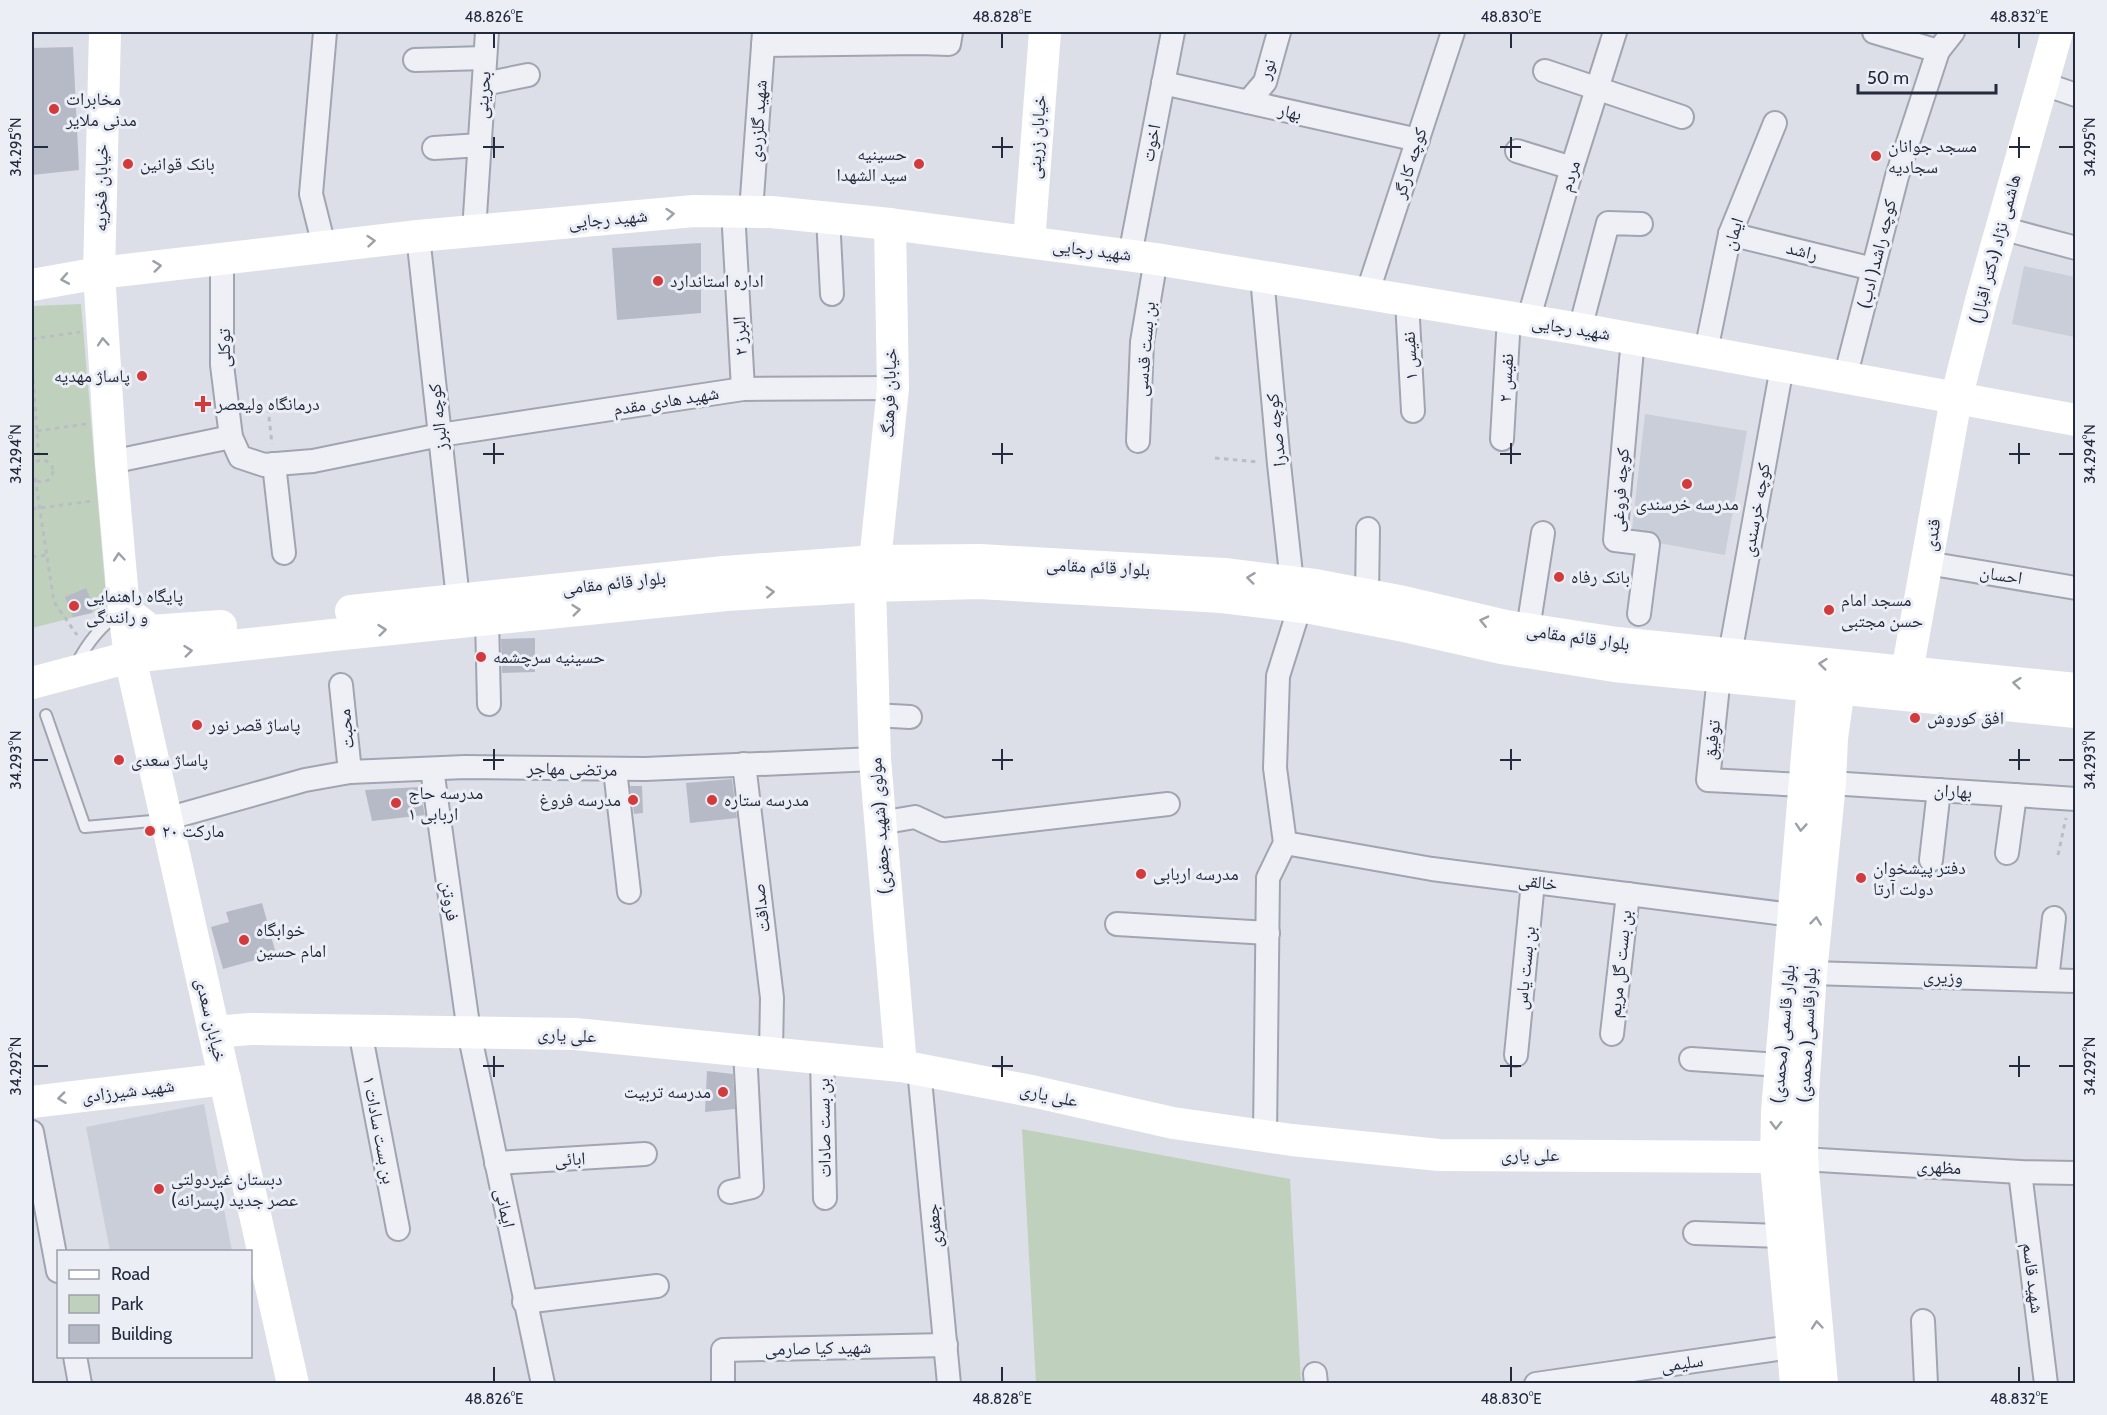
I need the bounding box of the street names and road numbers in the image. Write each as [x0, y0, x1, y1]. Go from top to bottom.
street label: نور [1253, 56, 1281, 83]
street label: بحرینی [470, 70, 496, 120]
street label: شهید گلزردی [744, 79, 772, 163]
street label: خیابان زرینی [1023, 94, 1051, 180]
street label: بهار [1275, 98, 1304, 125]
street label: اخوت [1137, 122, 1165, 164]
street label: کوچه کارگر [1388, 124, 1432, 202]
street label: خیابان فخریه [89, 144, 113, 232]
street label: مردم [1555, 158, 1586, 195]
street label: هاشمی نژاد (دکتر اقبال) [1964, 172, 2026, 326]
street label: کوچه راشد( ادب) [1853, 196, 1901, 311]
street label: شهید رجایی [568, 205, 648, 233]
street label: ایمان [1718, 215, 1748, 253]
street label: شهید رجایی [1051, 234, 1133, 266]
street label: راشد [1784, 237, 1820, 266]
street label: بن بست قدسی [1130, 300, 1160, 398]
street label: شهید رجایی [1530, 311, 1612, 345]
street label: البرز ۲ [728, 316, 752, 356]
street label: توکلی [213, 329, 235, 367]
street label: نفیس ‍۱ [1398, 331, 1422, 381]
street label: خیابان فرهنگ [876, 348, 902, 438]
street label: نفیس ۲ [1494, 353, 1518, 403]
street label: کوچه البرز [423, 382, 453, 453]
street label: شهید هادی مقدم [612, 382, 721, 421]
street label: کوچه صدرا [1261, 392, 1291, 468]
street label: کوچه فروغی [1606, 447, 1634, 533]
street label: کوچه خرسندی [1737, 461, 1775, 559]
street label: قندی [1919, 517, 1945, 553]
street label: بلوار قائم مقامی [1045, 553, 1151, 582]
street label: احسان [1978, 561, 2024, 589]
street label: بلوار قائم مقامی [561, 567, 667, 600]
street label: بلوار قائم مقامی [1525, 619, 1631, 656]
street label: محبت [333, 708, 359, 750]
street label: توفیق [1699, 719, 1725, 761]
street label: مرتضی مهاجر [526, 757, 617, 781]
street label: مولوی (شهید جعفری) [864, 757, 896, 895]
street label: بهاران [1933, 779, 1973, 803]
street label: خالقی [1517, 869, 1559, 895]
street label: فروتن [436, 880, 464, 922]
street label: صداقت [747, 882, 775, 934]
street label: بن بست گل مریم [1603, 909, 1638, 1019]
street label: بن بست یاس [1510, 925, 1540, 1011]
street label: بلوار قاسمی (محمدی) [1766, 964, 1800, 1104]
street label: وزیری [1923, 965, 1963, 989]
street label: بلوارقاسمی( محمدی) [1792, 967, 1822, 1103]
street label: خیابان سعدی [191, 976, 231, 1064]
street label: علی یاری [537, 1022, 597, 1048]
street label: شهید شیرزادی [80, 1074, 176, 1108]
street label: بن بست سادات ۱ [358, 1074, 400, 1186]
street label: بن بست صادات [812, 1078, 836, 1178]
street label: علی یاری [1018, 1078, 1080, 1112]
street label: علی یاری [1501, 1144, 1559, 1166]
street label: ابائی [554, 1147, 586, 1171]
street label: مظهری [1916, 1155, 1962, 1179]
street label: ایمانی [490, 1186, 520, 1230]
street label: جعفری [921, 1203, 947, 1249]
street label: شهید قاسم [2017, 1241, 2048, 1315]
street label: شهید کیا صارمی [765, 1336, 871, 1360]
street label: سلیمی [1659, 1349, 1705, 1377]

